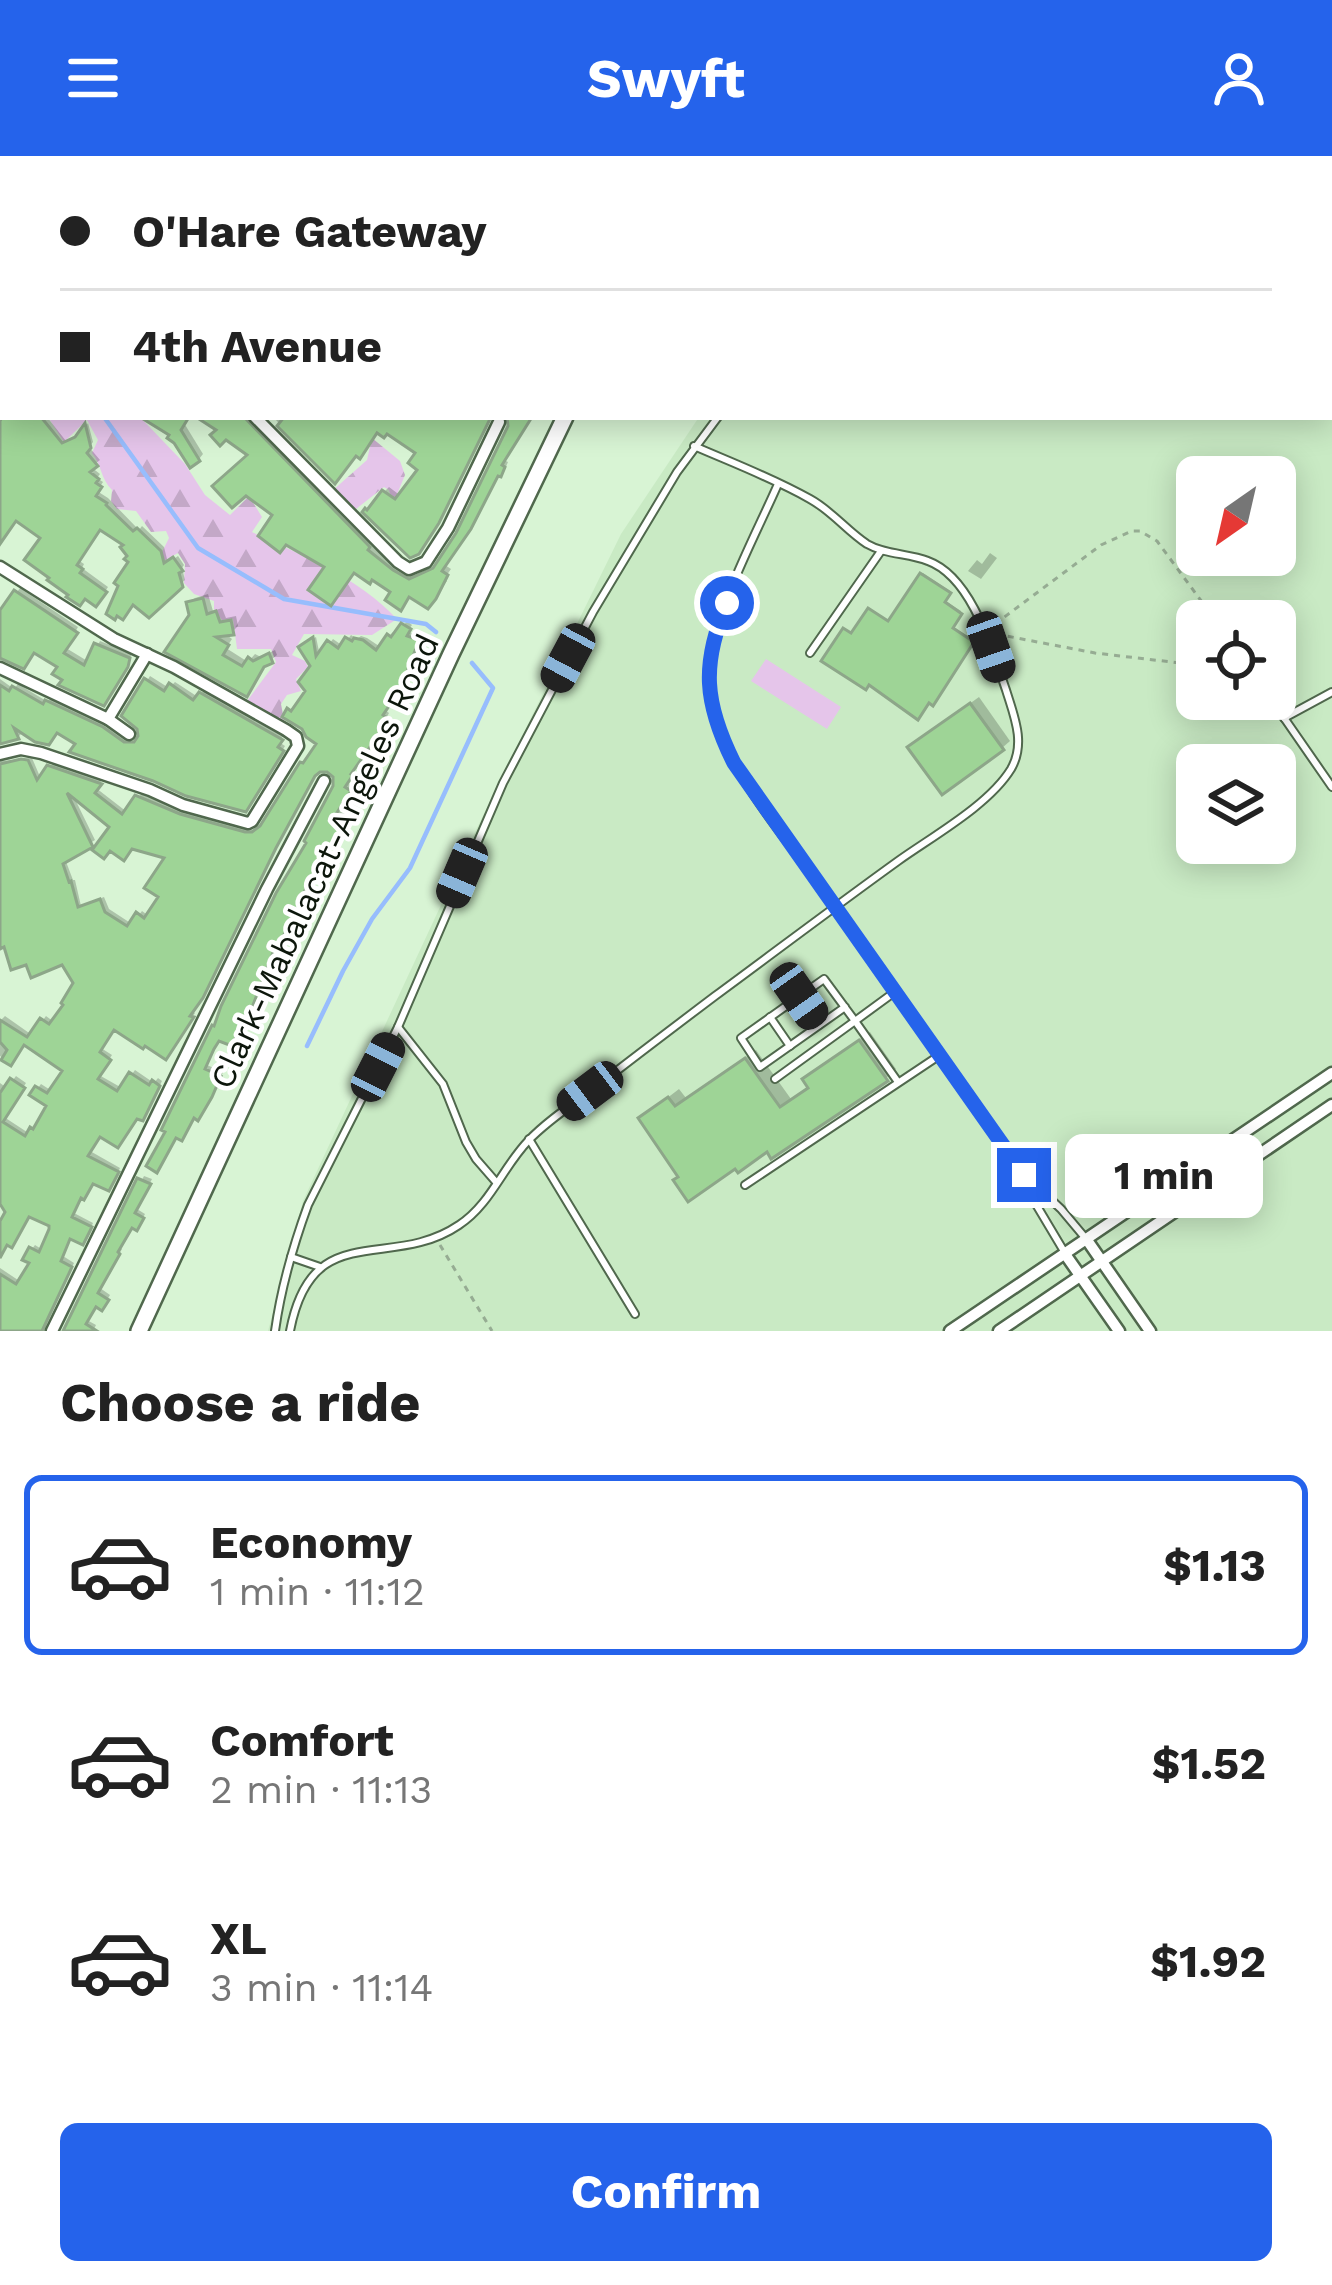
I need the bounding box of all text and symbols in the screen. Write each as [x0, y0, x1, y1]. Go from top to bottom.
icon: menu [60, 45, 126, 111]
icon: person [1206, 45, 1272, 111]
text: Swyft [587, 47, 745, 110]
text: O'Hare Gateway [132, 205, 487, 258]
text: 4th Avenue [132, 320, 382, 373]
north arrow [1176, 456, 1296, 576]
map controls [1176, 456, 1296, 864]
route start [700, 576, 754, 630]
button: locate [1176, 600, 1296, 720]
car [962, 607, 1020, 687]
car [535, 618, 601, 698]
street label: Clark-Mabalacat-Angeles Road [202, 628, 447, 1095]
button: layers [1176, 744, 1296, 864]
car [431, 833, 493, 913]
car [764, 956, 834, 1036]
car [346, 1027, 410, 1107]
car [550, 1055, 630, 1127]
callout: 1 min [1066, 1133, 1264, 1217]
route end [997, 1148, 1051, 1202]
text: 1 min [1114, 1153, 1214, 1198]
text: Choose a ride [60, 1371, 421, 1434]
icon: car [66, 1511, 174, 1619]
text: Economy [210, 1516, 412, 1569]
text: $1.13 [1163, 1539, 1266, 1592]
text: 1 min · 11:12 [210, 1569, 425, 1614]
icon: car [66, 1709, 174, 1817]
text: Comfort [210, 1714, 394, 1767]
text: $1.52 [1152, 1737, 1266, 1790]
text: 2 min · 11:13 [210, 1767, 432, 1812]
icon: car [66, 1907, 174, 2015]
text: XL [210, 1912, 267, 1965]
text: $1.92 [1150, 1935, 1266, 1988]
text: 3 min · 11:14 [210, 1965, 433, 2010]
button: Confirm [60, 2123, 1272, 2261]

